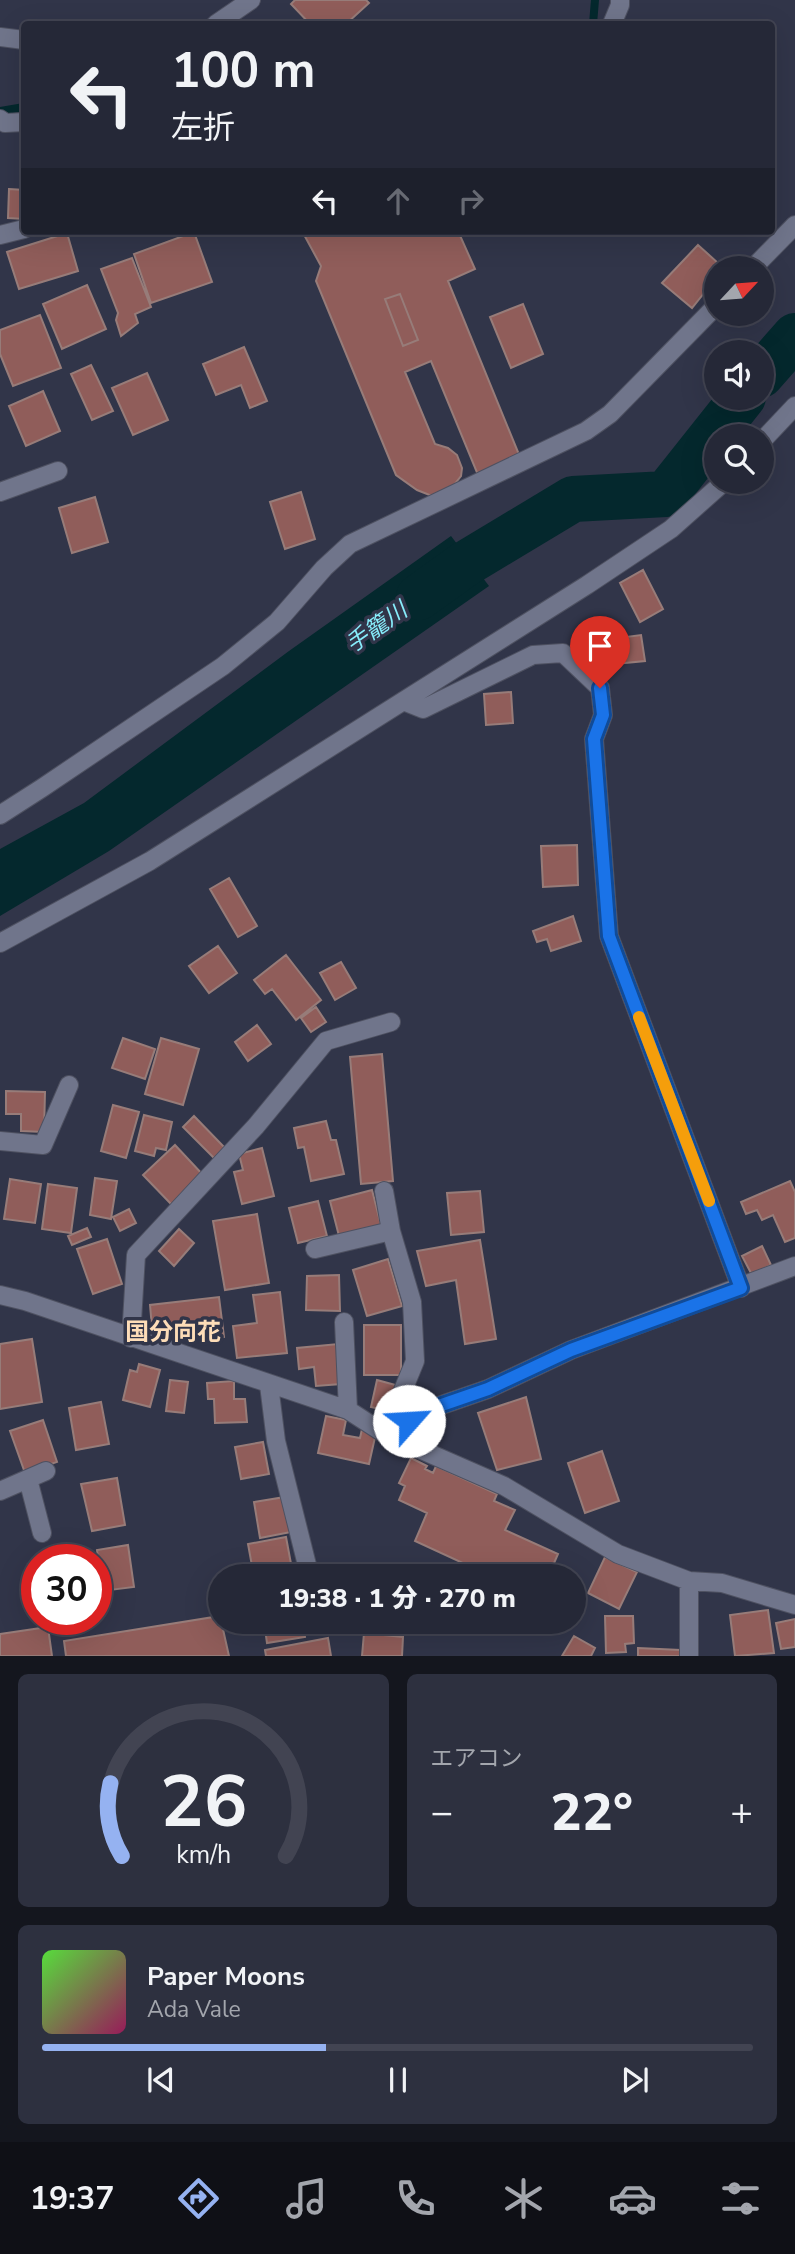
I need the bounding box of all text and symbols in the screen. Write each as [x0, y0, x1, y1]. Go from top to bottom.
text: 100 m [171, 37, 315, 104]
icon: left [56, 49, 147, 140]
text: 左折 [171, 106, 235, 149]
icon: left [306, 182, 344, 220]
icon: ahead [379, 182, 417, 220]
icon: right [452, 182, 490, 220]
north arrow [704, 256, 774, 326]
map controls [704, 256, 774, 494]
button: sound [704, 340, 774, 410]
button: search [704, 424, 774, 494]
water label: 手籠川 [339, 593, 416, 660]
pin [570, 616, 630, 688]
icon: arrive [581, 627, 619, 665]
district label: 国分向花 [125, 1316, 221, 1348]
position arrow [372, 1384, 446, 1458]
speed limit sign: 30 [21, 1544, 112, 1635]
text: 19:38 · 1 分 · 270 m [278, 1581, 516, 1616]
text: エアコン [431, 1743, 523, 1774]
text: 26 [160, 1753, 247, 1853]
text: 22° [551, 1777, 633, 1848]
text: − [431, 1787, 453, 1838]
text: + [730, 1787, 753, 1838]
text: km/h [176, 1838, 231, 1872]
text: Paper Moons [147, 1959, 305, 1994]
text: Ada Vale [147, 1994, 241, 2025]
icon: previous [142, 2061, 180, 2099]
icon: pause [379, 2061, 417, 2099]
icon: next [616, 2061, 654, 2099]
icon: directions [174, 2174, 223, 2223]
icon: music [282, 2174, 331, 2223]
icon: phone [391, 2174, 440, 2223]
icon: climate [499, 2174, 548, 2223]
icon: car [608, 2174, 657, 2223]
icon: filters [716, 2174, 765, 2223]
text: 19:37 [30, 2177, 114, 2220]

